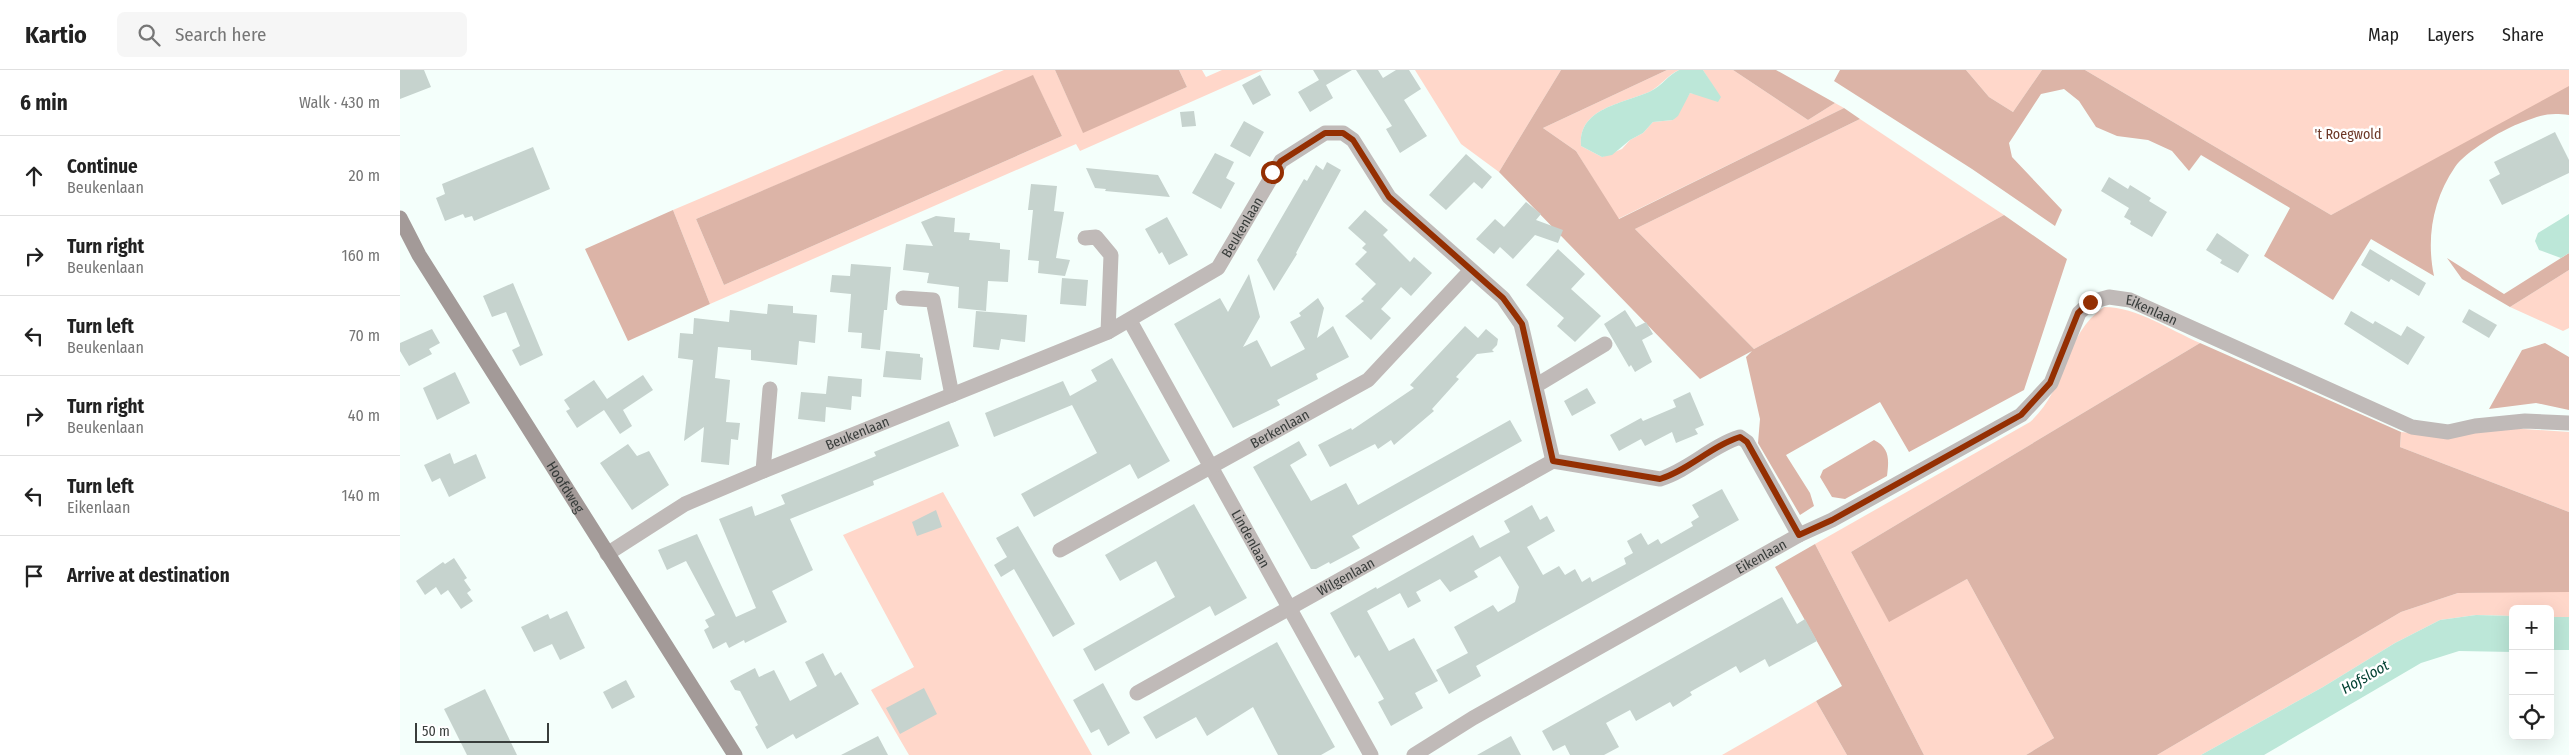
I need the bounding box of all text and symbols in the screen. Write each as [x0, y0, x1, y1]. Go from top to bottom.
search box [117, 12, 467, 57]
text: Kartio [25, 21, 87, 49]
icon: search [135, 21, 163, 49]
text: Search here [175, 23, 266, 46]
text: Map [2368, 24, 2399, 46]
text: Layers [2427, 24, 2474, 46]
text: Share [2502, 24, 2544, 46]
text: 6 min [20, 90, 68, 116]
text: Walk · 430 m [299, 93, 380, 112]
park label: 't Roegwold [2315, 126, 2381, 143]
text: Continue [67, 155, 138, 178]
route start [1261, 161, 1284, 184]
icon: ahead [20, 162, 48, 190]
text: 20 m [349, 166, 380, 185]
text: Beukenlaan [67, 178, 144, 197]
street label: Beukenlaan [1218, 194, 1267, 261]
text: Turn right [67, 235, 144, 258]
icon: right [20, 242, 48, 270]
text: 160 m [341, 246, 380, 265]
text: Beukenlaan [67, 258, 144, 277]
route end [2079, 291, 2102, 314]
street label: Eikenlaan [2125, 291, 2180, 329]
text: Turn left [67, 315, 134, 338]
icon: left [20, 322, 48, 350]
text: 70 m [349, 326, 380, 345]
text: Beukenlaan [67, 338, 144, 357]
text: Turn right [67, 395, 144, 418]
icon: right [20, 402, 48, 430]
text: 40 m [348, 406, 380, 425]
street label: Berkenlaan [1247, 406, 1313, 452]
street label: Beukenlaan [823, 413, 892, 454]
text: Beukenlaan [67, 418, 144, 437]
street label: Hoofdweg [543, 458, 588, 516]
text: Turn left [67, 475, 134, 498]
icon: left [20, 482, 48, 510]
text: 140 m [342, 486, 380, 505]
text: Eikenlaan [67, 498, 130, 517]
street label: Lindenlaan [1228, 507, 1273, 571]
street label: Eikenlaan [1733, 536, 1790, 578]
street label: Wilgenlaan [1314, 554, 1378, 600]
icon: arrive [20, 562, 48, 590]
text: Arrive at destination [67, 564, 230, 587]
map controls [2509, 605, 2554, 740]
button: + [2509, 605, 2554, 650]
button: − [2509, 650, 2554, 695]
water label: Hofsloot [2338, 656, 2392, 698]
button: locate [2509, 695, 2554, 740]
scale bar [415, 720, 549, 743]
text: 50 m [422, 723, 450, 740]

